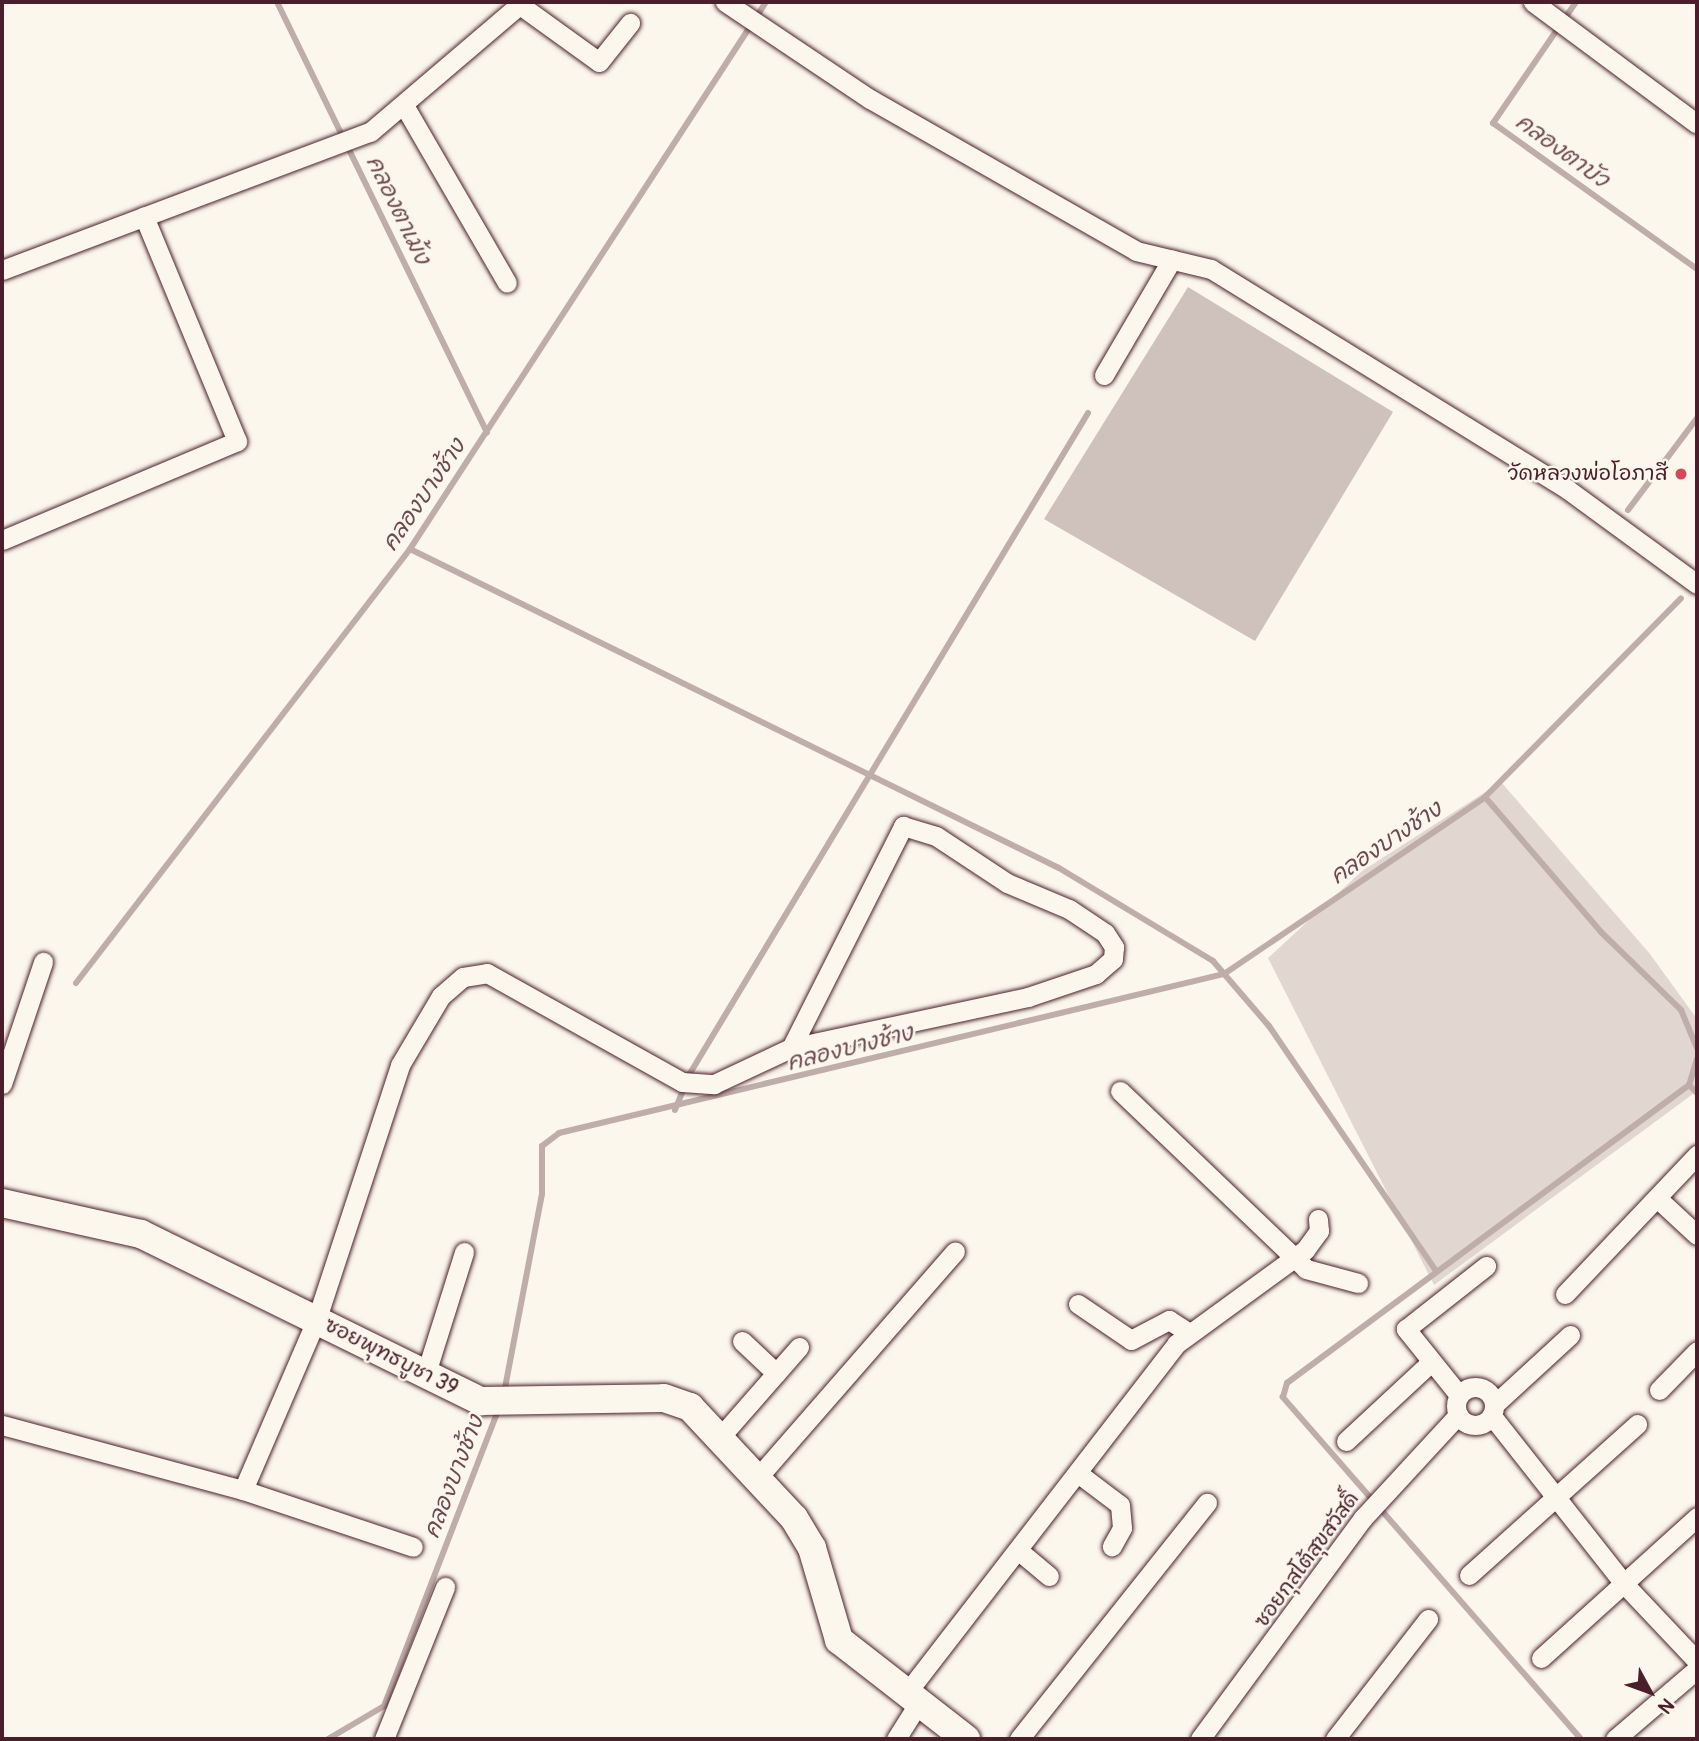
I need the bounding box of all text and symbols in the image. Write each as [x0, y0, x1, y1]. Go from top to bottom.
water label: คลองตาบัว [1510, 108, 1614, 194]
water label: คลองตาเม้ง [360, 151, 436, 269]
water label: คลองบางช้าง [377, 434, 471, 556]
place label: วัดหลวงพ่อโอภาสี [1508, 461, 1667, 487]
marker: วัดหลวงพ่อโอภาสี [1673, 466, 1689, 482]
water label: คลองบางช้าง [1325, 796, 1447, 890]
water label: คลองบางช้าง [784, 1019, 916, 1077]
street label: ซอยพุทธบูชา 39 [320, 1312, 462, 1402]
water label: คลองบางช้าง [418, 1412, 490, 1542]
street label: ซอยกุสโต้สุขสวัสดิ์ [1249, 1487, 1365, 1633]
north arrow [1615, 1657, 1685, 1727]
text: N [1653, 1693, 1679, 1718]

